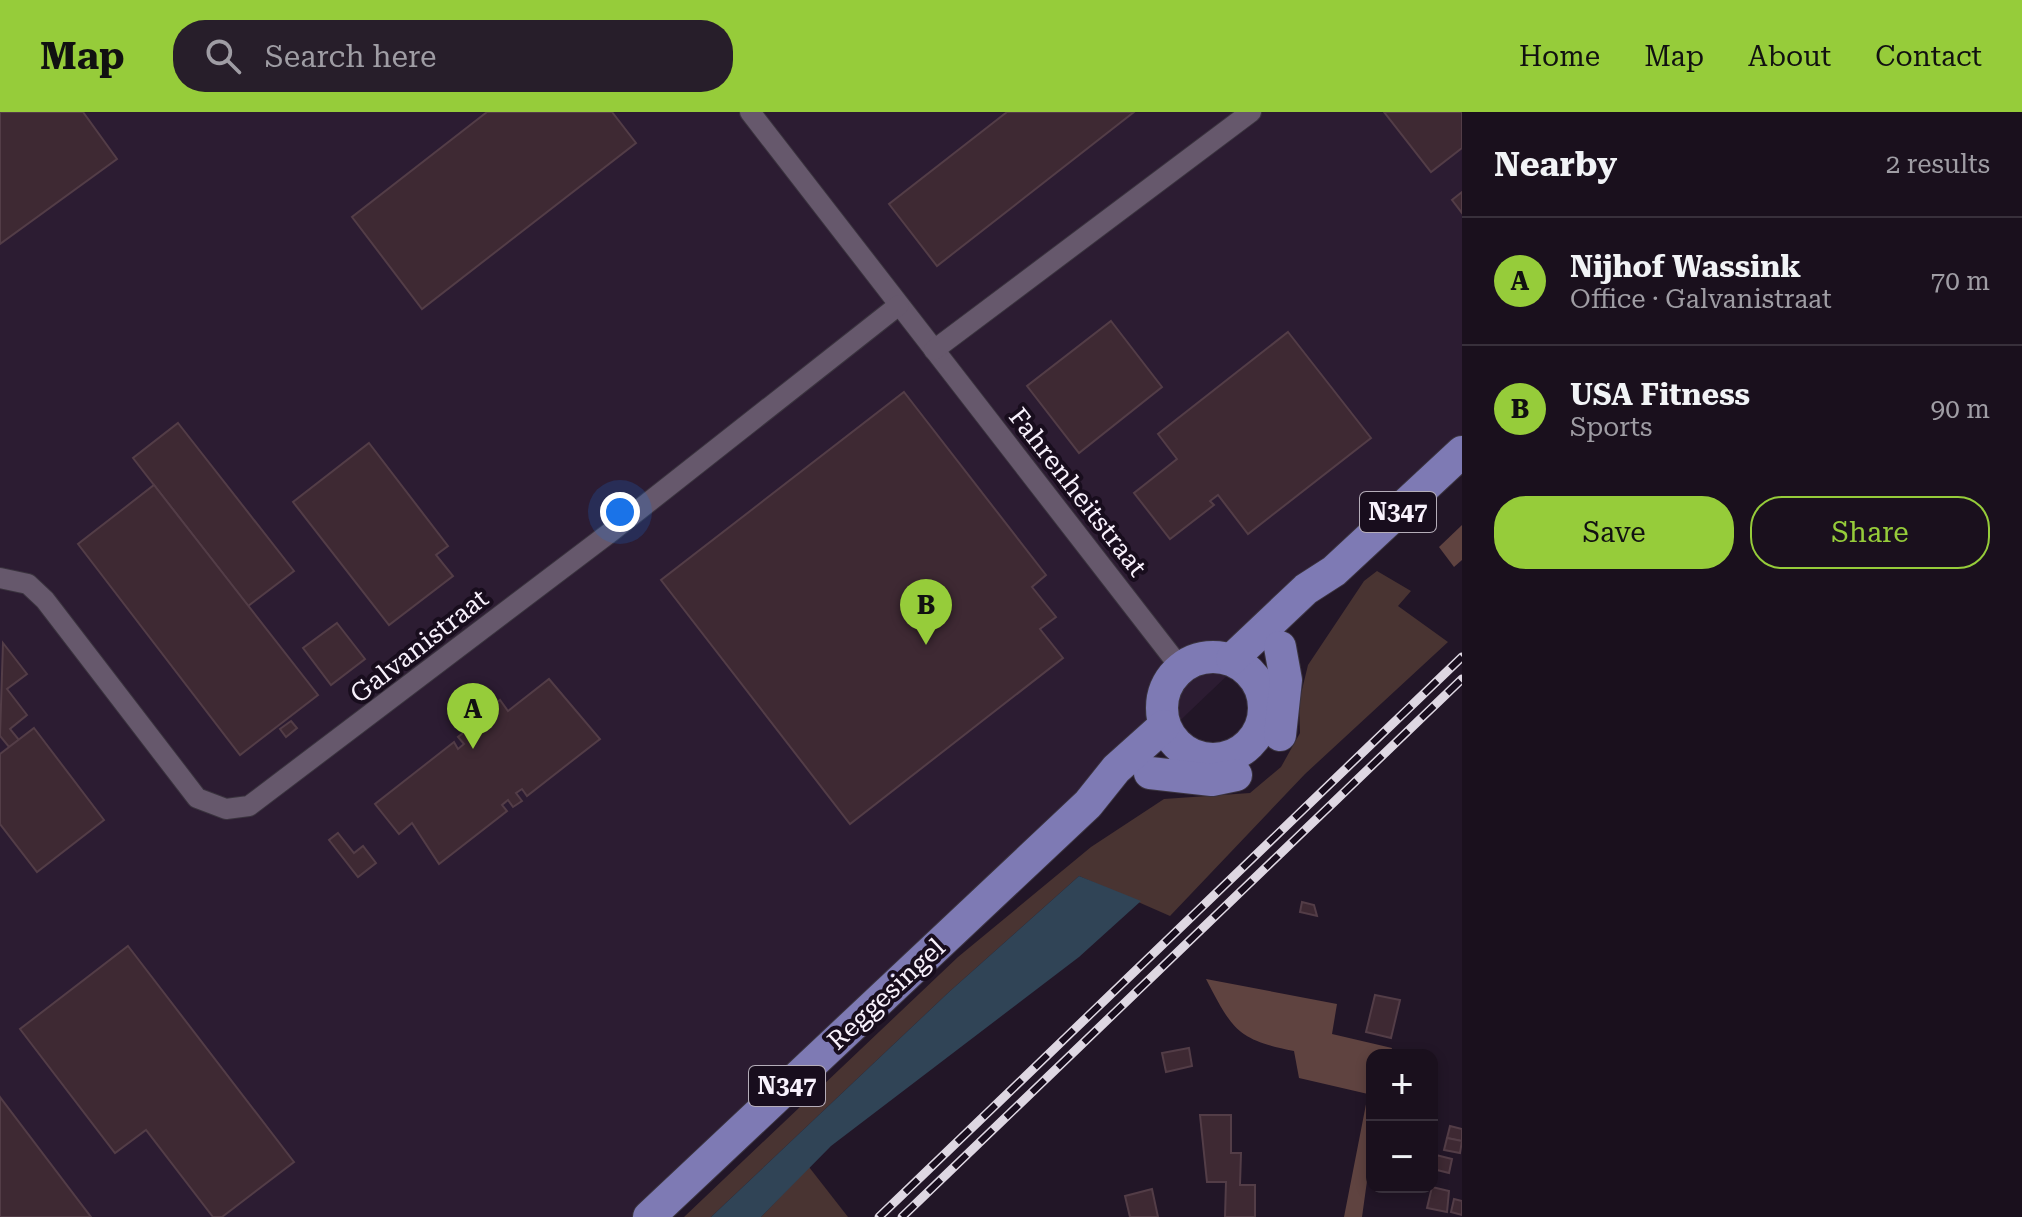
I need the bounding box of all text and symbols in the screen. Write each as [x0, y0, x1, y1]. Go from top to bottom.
search box [173, 20, 733, 92]
text: Map [40, 34, 125, 78]
icon: search [201, 34, 245, 78]
text: Search here [265, 39, 437, 74]
text: Home [1519, 40, 1600, 73]
text: Map [1644, 40, 1704, 73]
text: About [1748, 40, 1831, 73]
text: Contact [1875, 40, 1982, 73]
text: Nearby [1494, 144, 1617, 184]
text: 2 results [1886, 149, 1990, 179]
text: Nijhof Wassink [1570, 249, 1801, 284]
text: A [1511, 266, 1529, 296]
text: 70 m [1931, 266, 1990, 296]
text: Office · Galvanistraat [1570, 284, 1832, 314]
text: USA Fitness [1570, 377, 1750, 412]
text: B [1511, 394, 1529, 424]
text: 90 m [1931, 394, 1990, 424]
street label: Fahrenheitstraat [1003, 402, 1153, 582]
text: Sports [1570, 412, 1652, 442]
your location [600, 492, 640, 532]
road number: N347 [1360, 492, 1436, 532]
button: Save [1494, 496, 1734, 569]
button: Share [1750, 496, 1990, 569]
pin: B [900, 579, 952, 645]
street label: Galvanistraat [344, 583, 494, 709]
pin: A [447, 683, 499, 749]
street label: Reggesingel [821, 932, 951, 1056]
map controls [1366, 1049, 1438, 1193]
button: + [1366, 1049, 1438, 1121]
road number: N347 [749, 1066, 825, 1106]
button: − [1366, 1121, 1438, 1193]

